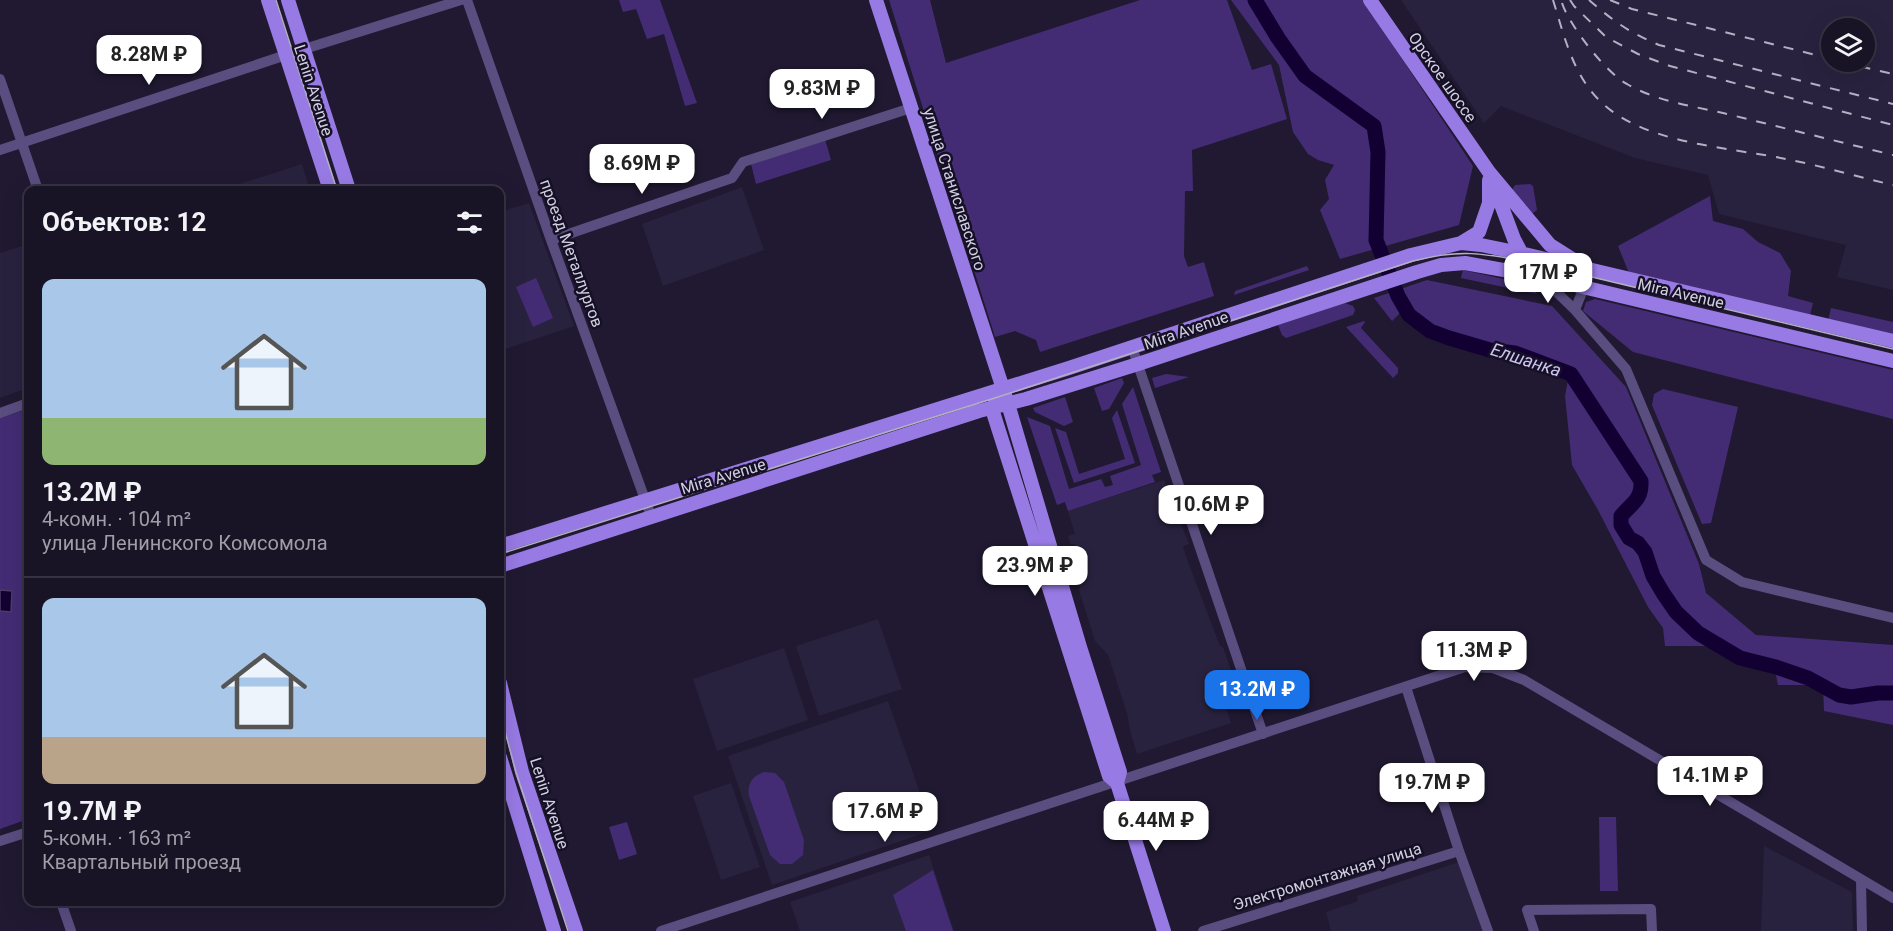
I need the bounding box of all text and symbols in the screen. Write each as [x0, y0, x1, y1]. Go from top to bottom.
map controls [1821, 18, 1875, 72]
button: layers [1821, 18, 1875, 72]
street label: Орское шоссе [1404, 29, 1481, 126]
pin: 8.28M ₽ [94, 35, 204, 86]
text: 8.28M ₽ [111, 42, 187, 66]
street label: Lenin Avenue [290, 42, 337, 138]
pin: 9.83M ₽ [767, 69, 877, 120]
text: 9.83M ₽ [784, 76, 860, 100]
street label: улица Станиславского [919, 105, 990, 273]
pin: 8.69M ₽ [587, 144, 697, 195]
text: 8.69M ₽ [604, 151, 680, 175]
street label: проезд Металлургов [536, 177, 607, 330]
icon: filters [453, 206, 486, 239]
text: Объектов: 12 [42, 207, 206, 237]
pin: 17M ₽ [1506, 253, 1590, 304]
text: 17M ₽ [1518, 260, 1578, 284]
street label: Mira Avenue [1636, 274, 1726, 313]
street label: Mira Avenue [1141, 307, 1231, 354]
icon: home [210, 318, 318, 426]
water label: Елшанка [1488, 338, 1564, 381]
street label: Mira Avenue [678, 455, 768, 498]
text: 13.2M ₽ [42, 477, 142, 507]
pin: 10.6M ₽ [1156, 485, 1266, 536]
text: 10.6M ₽ [1173, 492, 1249, 516]
text: 4-комн. · 104 m² [42, 507, 191, 531]
text: улица Ленинского Комсомола [42, 531, 328, 555]
pin: 23.9M ₽ [980, 546, 1090, 597]
text: 23.9M ₽ [997, 553, 1073, 577]
pin: 11.3M ₽ [1419, 631, 1529, 682]
icon: home [210, 637, 318, 745]
text: 11.3M ₽ [1436, 638, 1512, 662]
pin: 13.2M ₽ [1202, 670, 1312, 721]
text: 13.2M ₽ [1219, 677, 1295, 701]
street label: Lenin Avenue [526, 755, 573, 851]
pin: 14.1M ₽ [1655, 756, 1765, 807]
pin: 19.7M ₽ [1377, 763, 1487, 814]
text: 14.1M ₽ [1672, 763, 1748, 787]
text: 19.7M ₽ [1394, 770, 1470, 794]
pin: 17.6M ₽ [830, 792, 940, 843]
text: 19.7M ₽ [42, 796, 142, 826]
text: 17.6M ₽ [847, 799, 923, 823]
pin: 6.44M ₽ [1101, 801, 1211, 852]
text: 6.44M ₽ [1118, 808, 1194, 832]
text: 5-комн. · 163 m² [42, 826, 191, 850]
street label: Электромонтажная улица [1231, 839, 1424, 914]
text: Квартальный проезд [42, 850, 241, 874]

